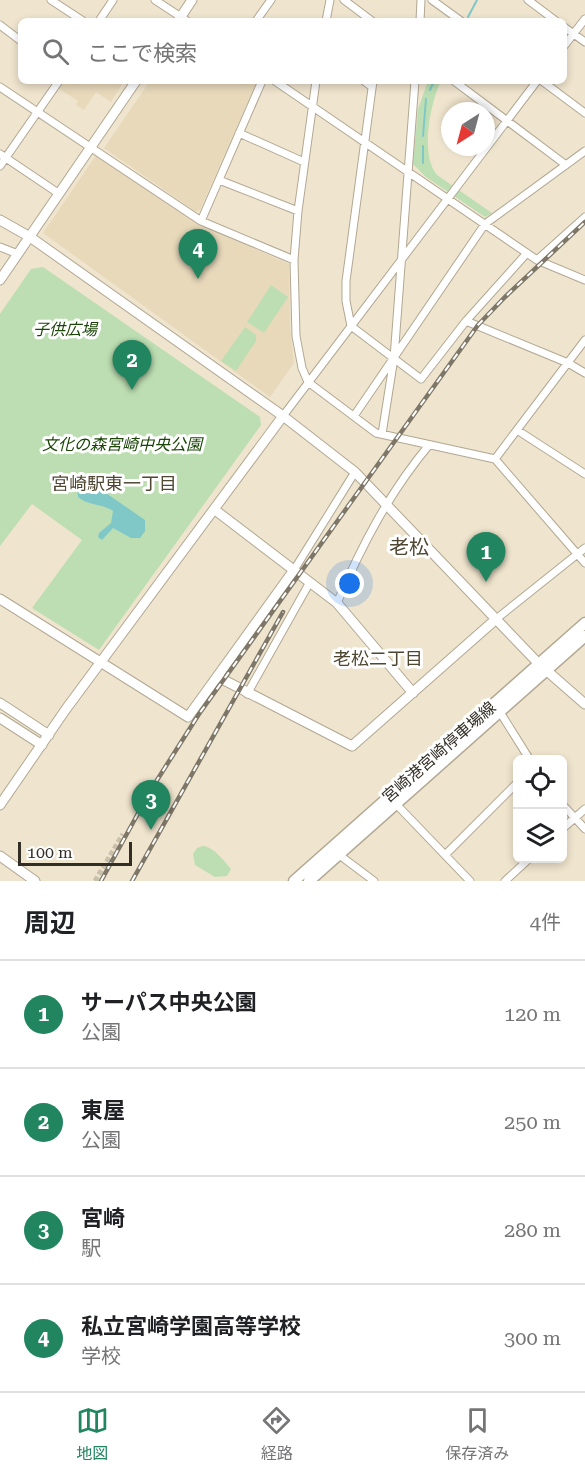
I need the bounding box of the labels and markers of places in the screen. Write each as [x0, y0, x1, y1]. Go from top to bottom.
pin: 4 [178, 230, 218, 279]
pin: 2 [112, 340, 152, 390]
pin: 1 [466, 532, 506, 582]
pin: 3 [132, 780, 170, 830]

